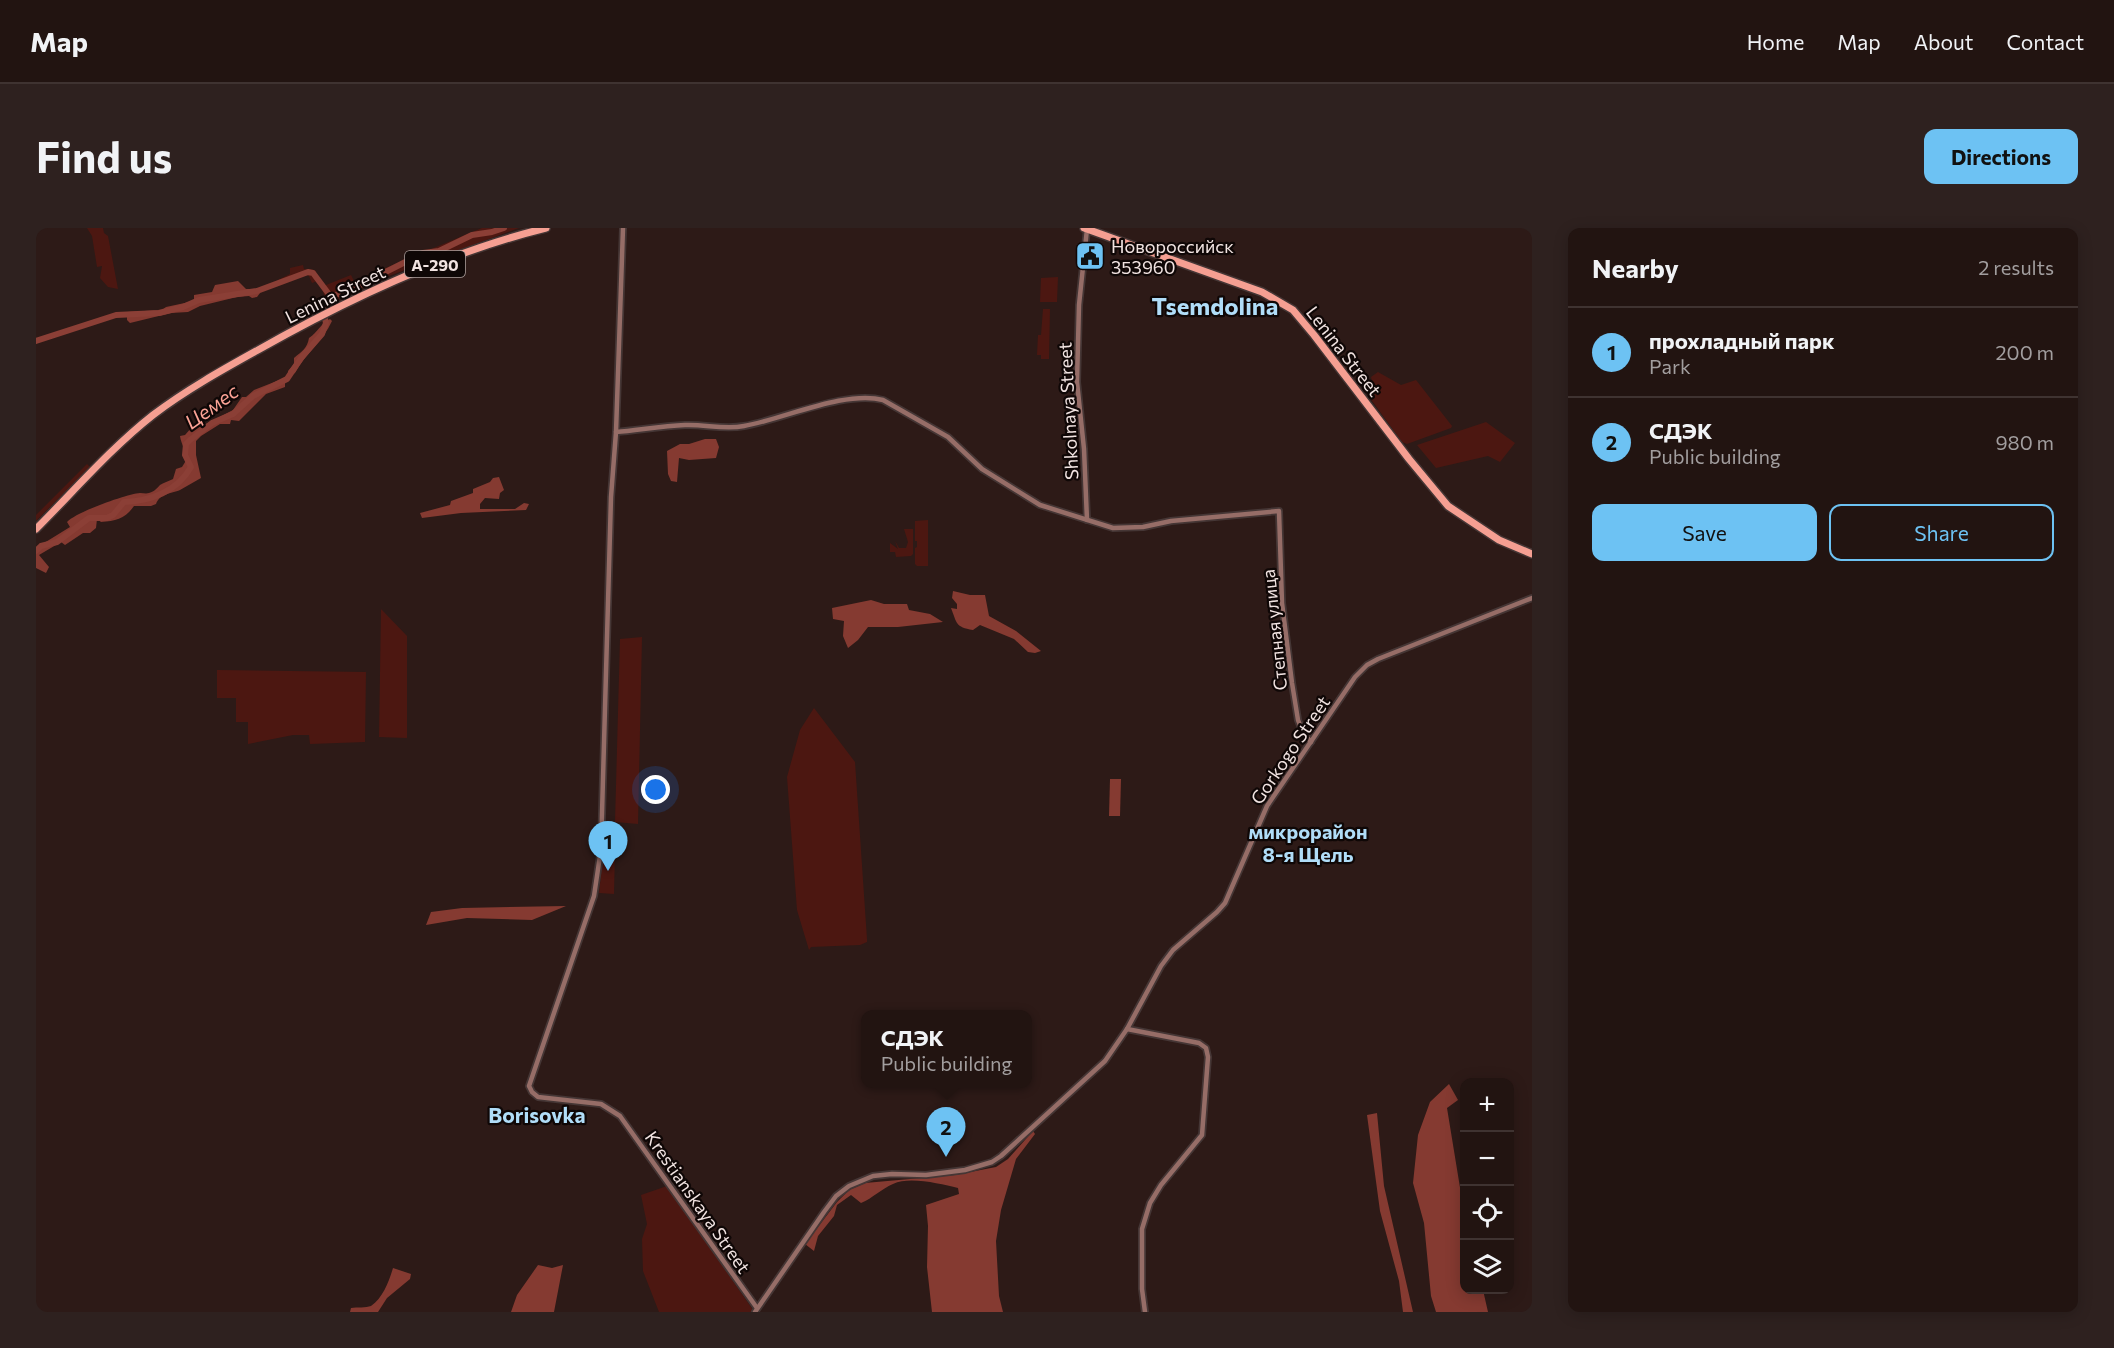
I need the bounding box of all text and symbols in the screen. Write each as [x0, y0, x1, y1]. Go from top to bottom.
text: Map [30, 24, 88, 58]
text: Home [1747, 29, 1804, 54]
text: Map [1837, 29, 1881, 54]
text: About [1914, 29, 1973, 54]
text: Contact [2006, 29, 2084, 54]
button: Directions [1924, 129, 2078, 184]
text: Find us [36, 130, 172, 182]
place label: Новороссийск 353960 [1111, 235, 1234, 278]
public building icon: Новороссийск 353960 [1074, 240, 1106, 272]
road number: А-290 [405, 251, 465, 277]
text: Nearby [1592, 252, 1679, 283]
text: 2 results [1978, 255, 2054, 279]
street label: Lenina Street [281, 260, 389, 328]
district label: Tsemdolina [1152, 291, 1278, 320]
street label: Lenina Street [1302, 301, 1386, 401]
text: прохладный парк [1649, 327, 1835, 354]
text: 1 [1607, 340, 1616, 364]
text: 200 m [1996, 340, 2054, 364]
street label: Shkolnaya Street [1053, 342, 1083, 480]
text: Park [1649, 354, 1691, 378]
water label: Цемес [179, 378, 243, 433]
text: СДЭК [1649, 417, 1712, 444]
text: 2 [1606, 430, 1617, 454]
text: 980 m [1995, 430, 2054, 454]
text: Public building [1649, 444, 1781, 468]
button: Save [1592, 504, 1817, 561]
button: Share [1829, 504, 2054, 561]
street label: Степная улица [1257, 568, 1291, 692]
street label: Gorkogo Street [1246, 692, 1334, 808]
your location [641, 775, 670, 804]
district label: микрорайон 8-я Щель [1249, 819, 1368, 866]
pin: 1 [588, 822, 628, 871]
popup [861, 1010, 1032, 1088]
text: СДЭК [881, 1024, 944, 1051]
text: Public building [881, 1051, 1012, 1075]
map controls [1460, 1078, 1514, 1294]
button: + [1460, 1078, 1514, 1132]
district label: Borisovka [488, 1102, 586, 1127]
pin: 2 [926, 1108, 966, 1157]
street label: Krestianskaya Street [641, 1127, 755, 1277]
button: − [1460, 1132, 1514, 1186]
button: locate [1460, 1186, 1514, 1240]
button: layers [1460, 1240, 1514, 1294]

